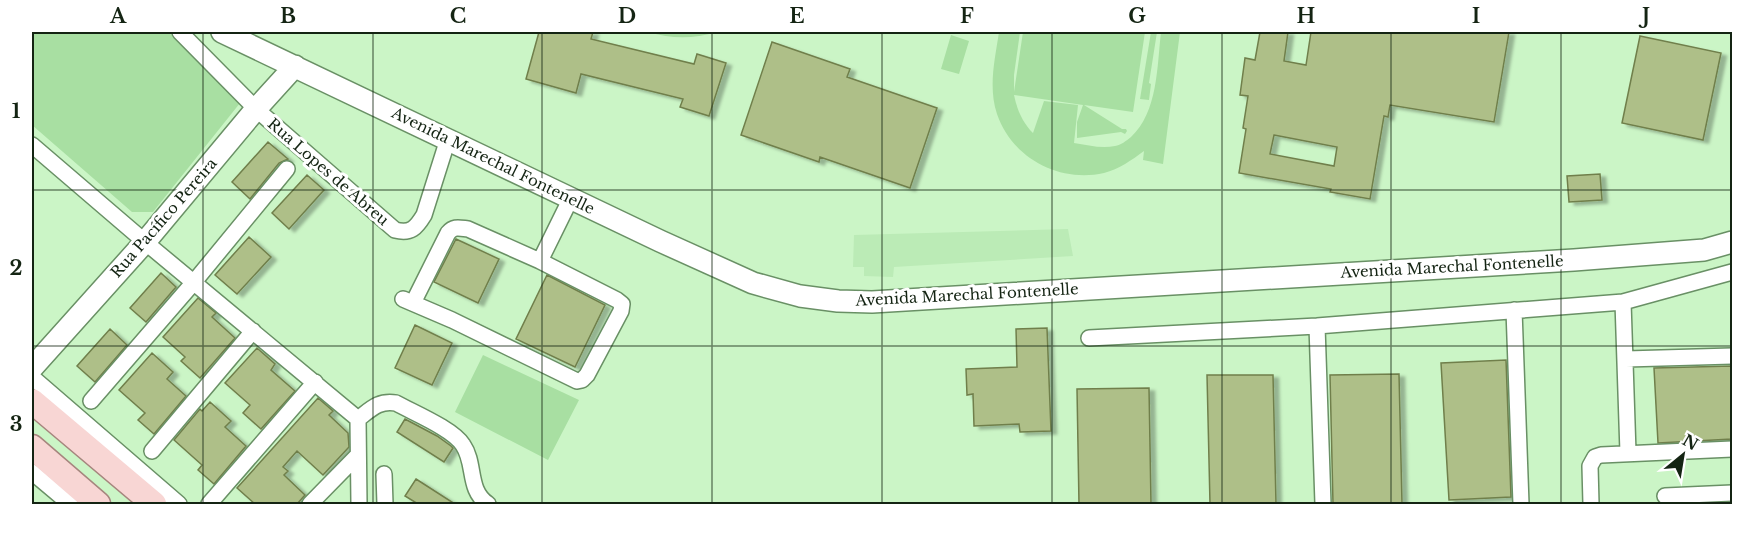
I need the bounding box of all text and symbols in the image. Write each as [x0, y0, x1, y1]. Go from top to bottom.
text: A [109, 4, 127, 28]
text: B [280, 4, 296, 28]
text: C [450, 4, 466, 28]
text: D [618, 4, 636, 28]
text: E [789, 4, 805, 28]
text: F [960, 4, 974, 28]
text: G [1128, 4, 1146, 28]
text: H [1297, 4, 1316, 28]
text: I [1472, 4, 1480, 28]
text: J [1638, 4, 1650, 28]
text: 1 [12, 99, 21, 123]
street label: Avenida Marechal Fontenelle [388, 103, 598, 218]
street label: Rua Lopes de Abreu [264, 114, 393, 229]
street label: Rua Pacífico Pereira [106, 153, 221, 281]
street label: Avenida Marechal Fontenelle [1339, 251, 1564, 282]
text: 2 [9, 256, 23, 280]
street label: Avenida Marechal Fontenelle [854, 279, 1079, 310]
text: 3 [10, 412, 22, 436]
north arrow [1653, 425, 1713, 485]
text: N [1679, 430, 1702, 454]

